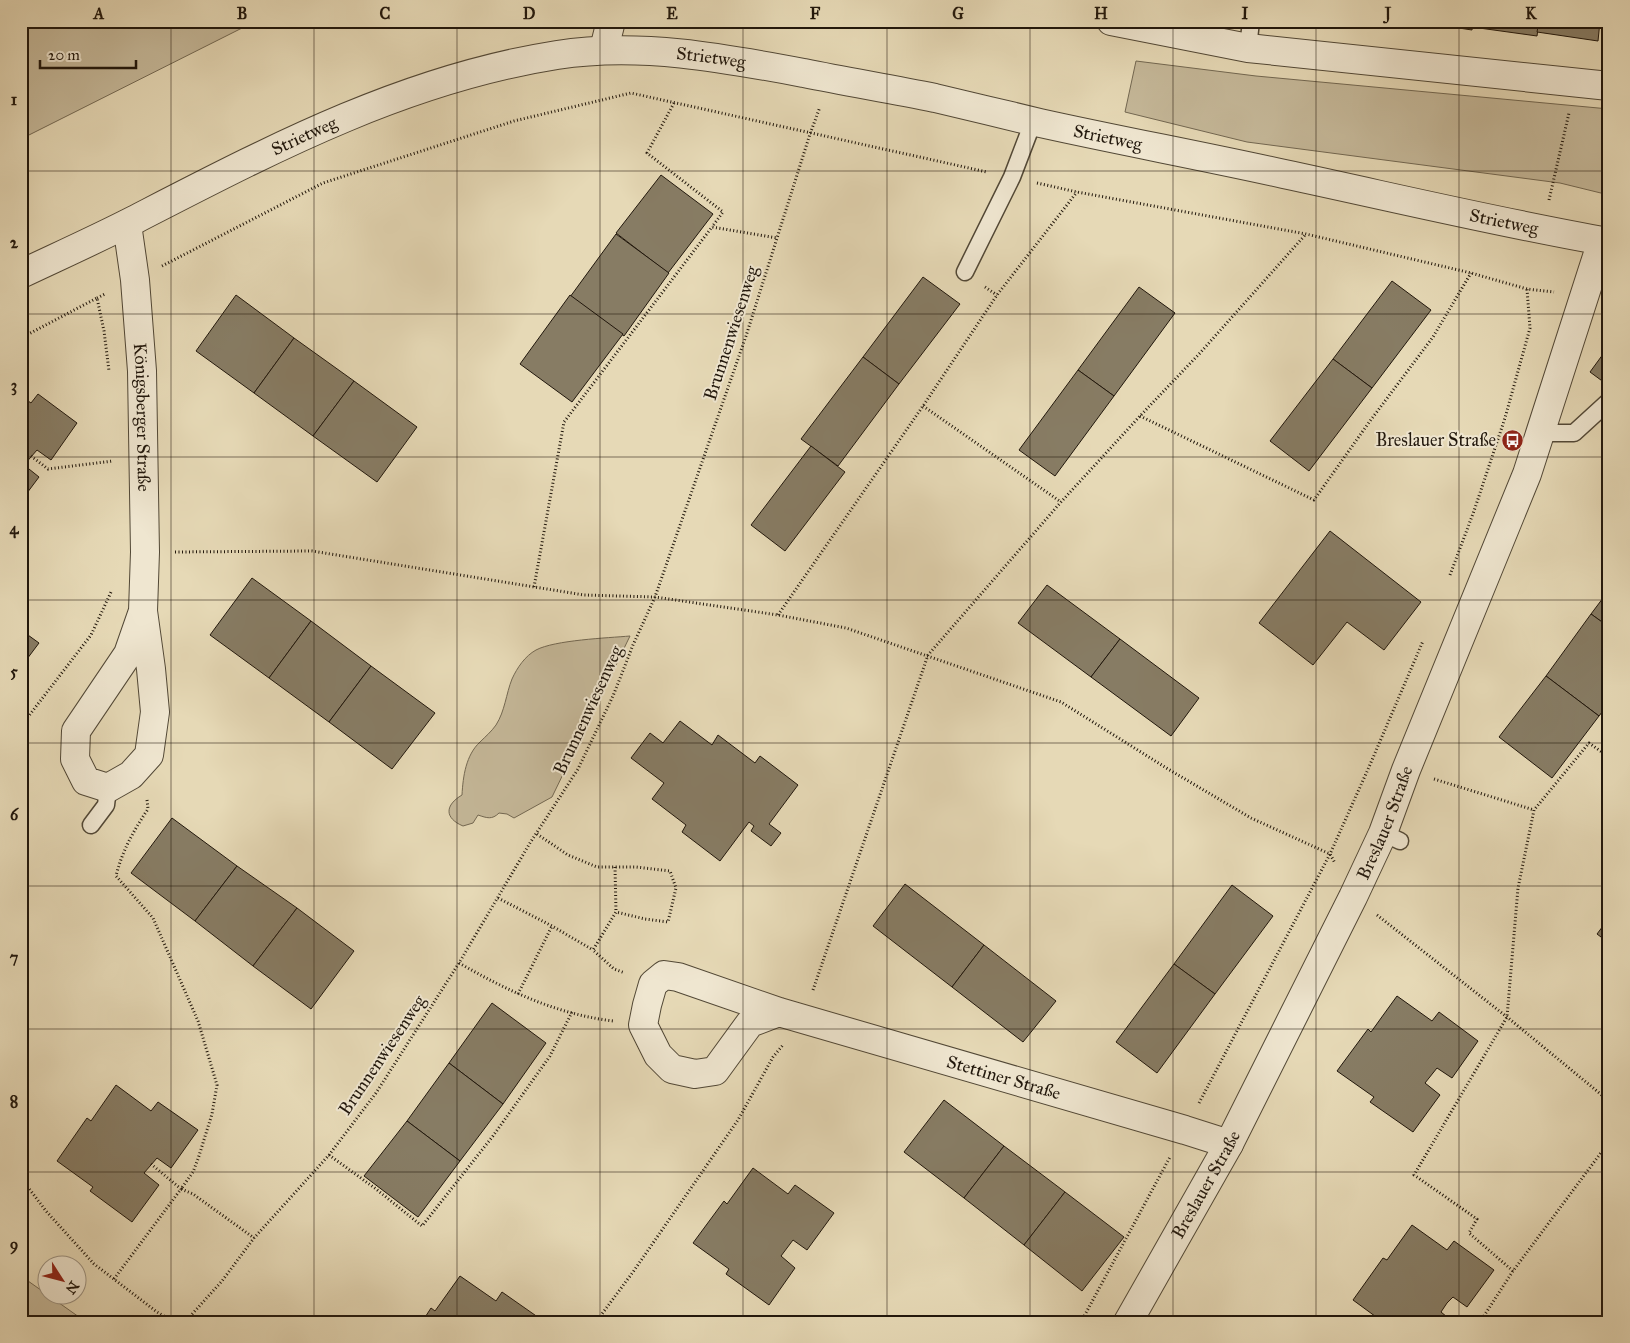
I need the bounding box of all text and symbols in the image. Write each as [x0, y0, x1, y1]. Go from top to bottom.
text: A [93, 4, 105, 23]
text: B [237, 4, 247, 23]
text: C [380, 4, 391, 23]
text: D [523, 4, 536, 23]
text: E [666, 4, 678, 23]
text: F [810, 4, 821, 23]
text: G [952, 4, 964, 23]
text: H [1094, 4, 1108, 23]
text: I [1242, 4, 1249, 23]
text: J [1383, 4, 1392, 24]
text: K [1525, 4, 1537, 23]
scale bar [40, 38, 136, 70]
street label: Strietweg [675, 42, 748, 74]
text: 20 m [48, 46, 80, 64]
text: 1 [11, 90, 18, 109]
street label: Strietweg [268, 111, 341, 160]
street label: Strietweg [1071, 120, 1145, 156]
street label: Strietweg [1468, 204, 1541, 241]
text: 2 [10, 233, 19, 252]
street label: Brunnenwiesenweg [699, 262, 764, 403]
street label: Königsberger Straße [129, 342, 155, 492]
text: 3 [11, 376, 17, 396]
bus stop icon: Breslauer Straße [1500, 428, 1524, 452]
place label: Breslauer Straße [1375, 429, 1496, 451]
text: 4 [10, 519, 20, 539]
street label: Brunnenwiesenweg [548, 641, 629, 779]
text: 5 [10, 662, 18, 681]
street label: Breslauer Straße [1352, 763, 1418, 883]
text: 6 [10, 805, 19, 824]
text: 7 [10, 948, 19, 967]
street label: Brunnenwiesenweg [334, 990, 431, 1120]
street label: Stettiner Straße [944, 1050, 1063, 1104]
text: 8 [10, 1092, 18, 1111]
street label: Breslauer Straße [1167, 1127, 1245, 1242]
text: 9 [10, 1235, 18, 1255]
north arrow [38, 1256, 88, 1306]
text: N [62, 1278, 82, 1297]

